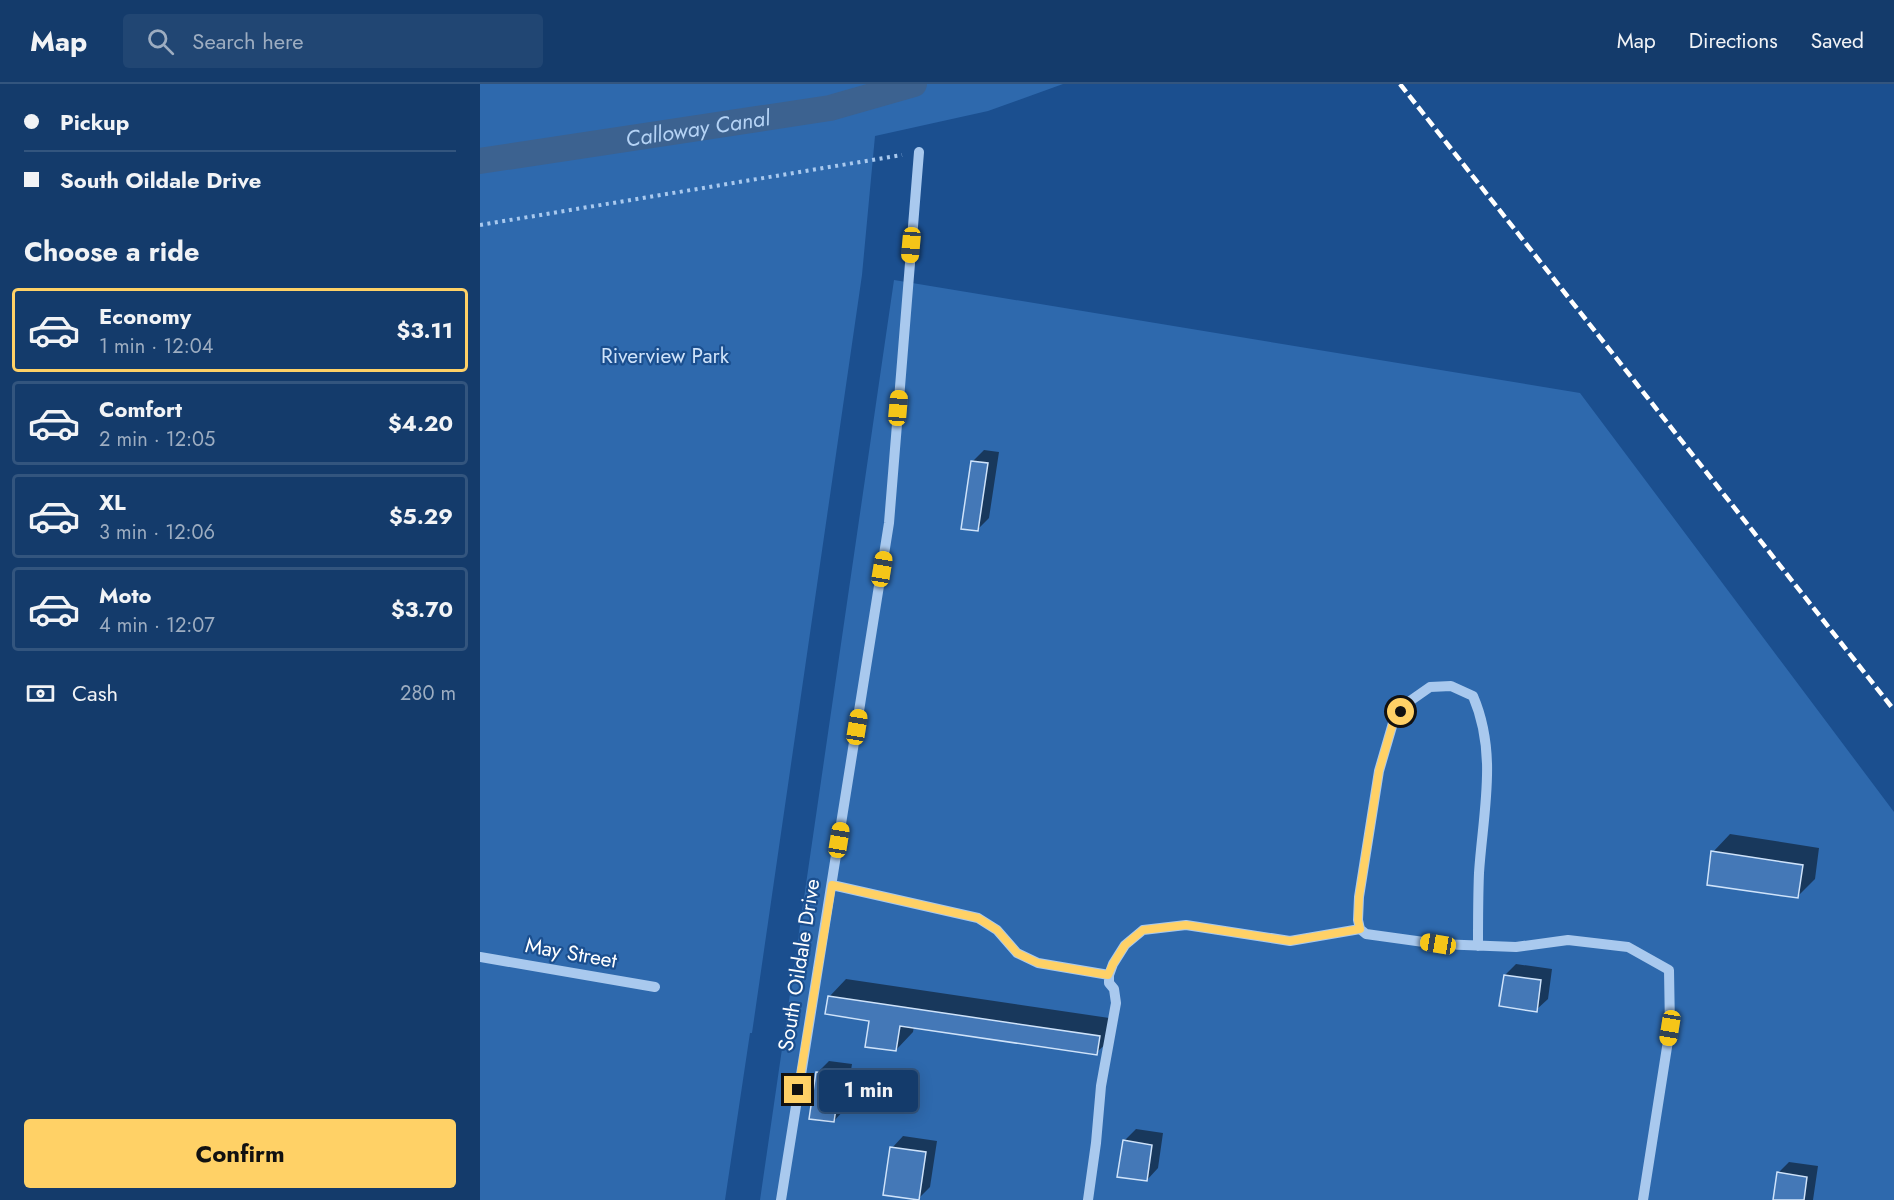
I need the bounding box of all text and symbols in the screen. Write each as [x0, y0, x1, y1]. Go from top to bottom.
search box [123, 14, 543, 68]
text: Map [30, 21, 87, 62]
icon: search [144, 25, 177, 58]
text: Search here [192, 25, 304, 57]
text: Map [1617, 26, 1656, 56]
text: Directions [1689, 26, 1778, 56]
text: Saved [1811, 26, 1864, 56]
water label: Calloway Canal [623, 101, 773, 155]
text: Pickup [60, 106, 129, 138]
text: South Oildale Drive [60, 164, 261, 196]
car [900, 226, 922, 264]
text: Choose a ride [24, 232, 199, 271]
text: Economy [99, 300, 191, 332]
icon: car [27, 303, 81, 357]
text: $3.11 [397, 314, 453, 346]
text: 1 min · 12:04 [99, 332, 213, 361]
park label: Riverview Park [601, 341, 730, 371]
car [887, 389, 909, 427]
text: Comfort [99, 393, 182, 425]
icon: car [27, 396, 81, 450]
text: $4.20 [388, 407, 453, 439]
text: 2 min · 12:05 [99, 425, 215, 454]
text: XL [99, 486, 126, 518]
icon: car [27, 489, 81, 543]
text: $5.29 [389, 500, 453, 532]
text: 3 min · 12:06 [99, 518, 215, 547]
car [870, 550, 894, 588]
text: Moto [99, 579, 152, 611]
icon: car [27, 582, 81, 636]
text: $3.70 [391, 593, 453, 625]
text: 4 min · 12:07 [99, 611, 215, 640]
icon: cash [24, 677, 57, 710]
text: Cash [72, 677, 118, 709]
text: 280 m [400, 679, 456, 708]
route start [1387, 698, 1414, 725]
car [845, 708, 869, 746]
car [827, 821, 851, 859]
street label: South Oildale Drive [771, 877, 827, 1053]
street label: May Street [523, 930, 619, 976]
car [1419, 932, 1457, 956]
car [1658, 1009, 1682, 1047]
callout: 1 min [819, 1069, 918, 1111]
route end [784, 1076, 811, 1103]
text: 1 min [844, 1076, 893, 1105]
button: Confirm [24, 1119, 456, 1188]

